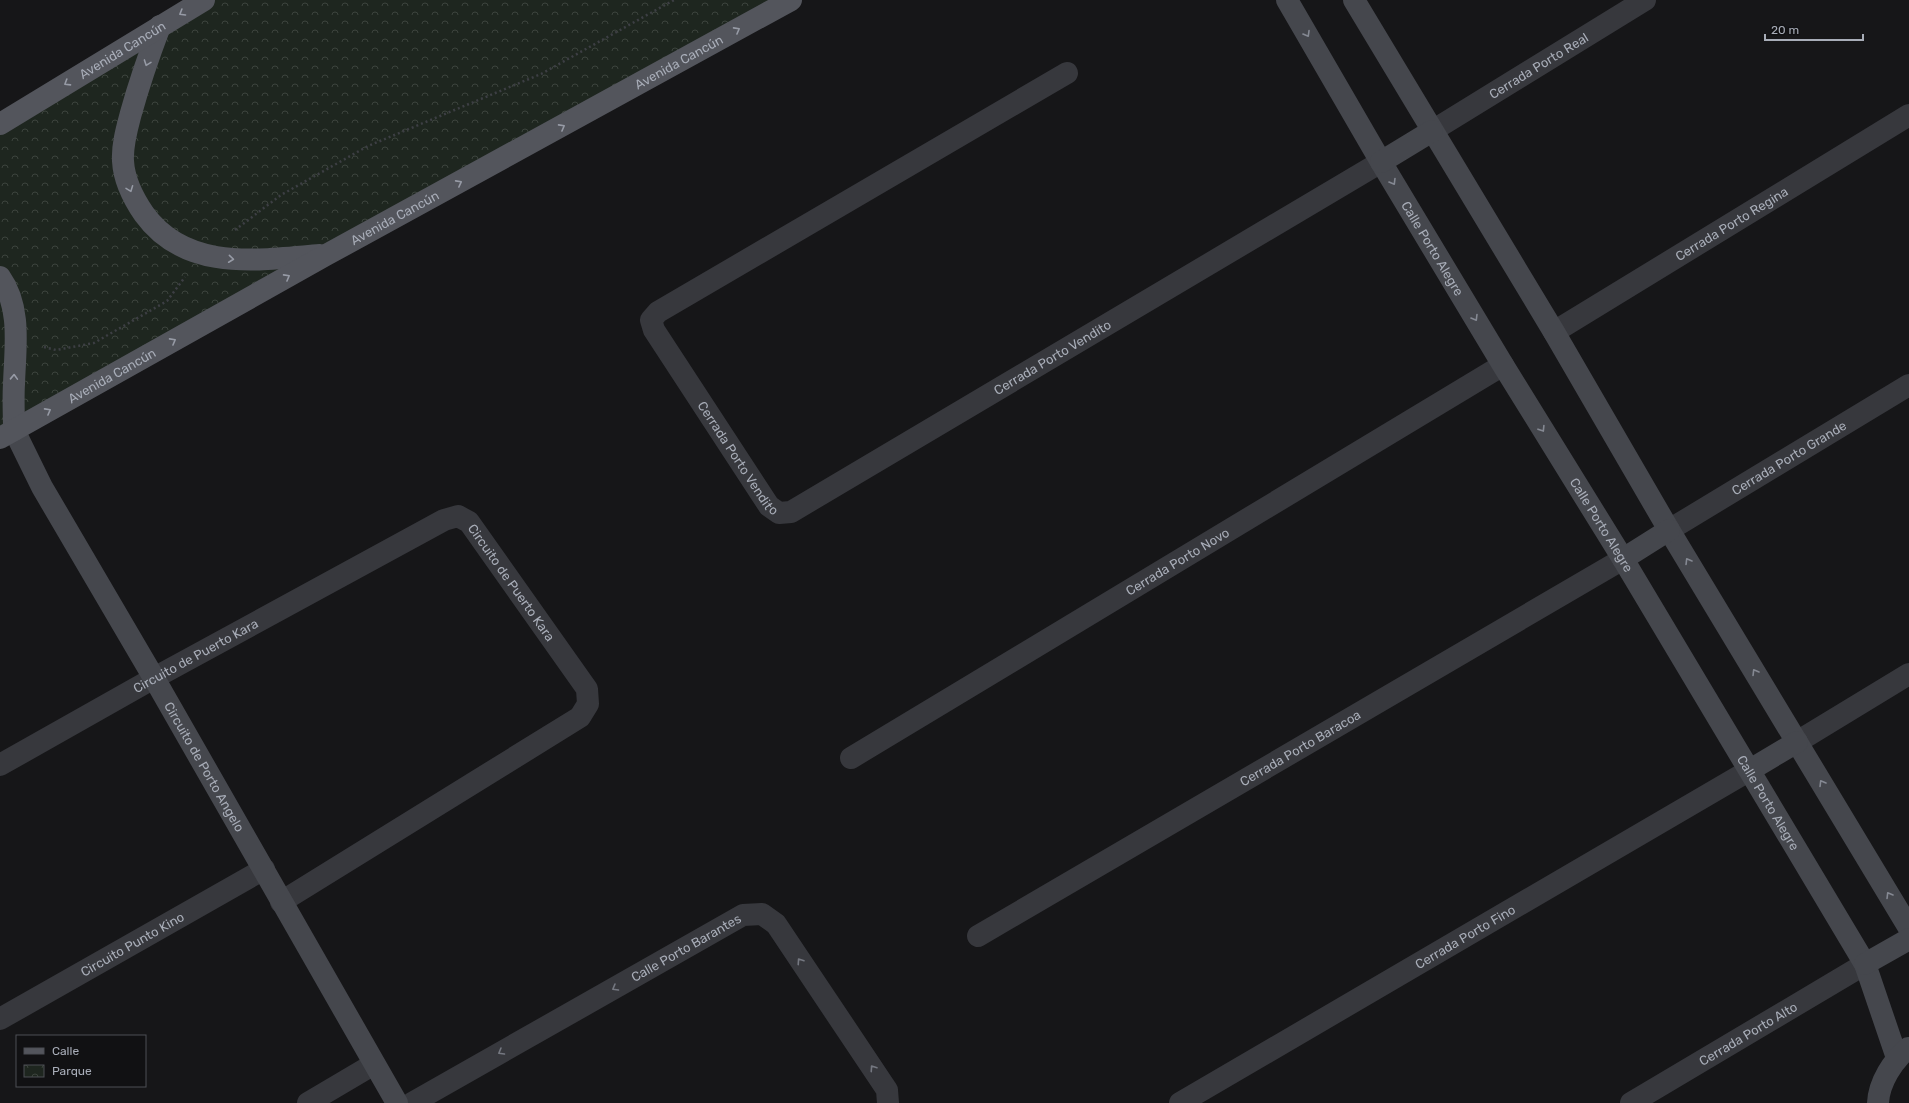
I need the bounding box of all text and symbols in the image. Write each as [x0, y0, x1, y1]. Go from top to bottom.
one-way arrow [179, 9, 186, 16]
scale bar [1765, 16, 1863, 42]
street label: Avenida Cancún [77, 18, 168, 82]
text: 20 m [1771, 23, 1799, 37]
one-way arrow [733, 27, 740, 34]
one-way arrow [1302, 30, 1309, 37]
street label: Cerrada Porto Real [1486, 30, 1591, 102]
street label: Avenida Cancún [632, 32, 726, 92]
one-way arrow [143, 60, 151, 67]
one-way arrow [64, 79, 71, 86]
one-way arrow [558, 124, 565, 131]
one-way arrow [1389, 178, 1396, 185]
one-way arrow [455, 180, 462, 188]
street label: Cerrada Porto Regina [1673, 184, 1791, 264]
one-way arrow [126, 185, 134, 192]
street label: Avenida Cancún [348, 188, 442, 248]
street label: Calle Porto Alegre [1398, 199, 1467, 299]
one-way arrow [227, 254, 234, 263]
one-way arrow [282, 275, 290, 282]
one-way arrow [1470, 314, 1477, 321]
street label: Cerrada Porto Vendito [991, 317, 1114, 398]
one-way arrow [169, 338, 176, 345]
street label: Avenida Cancún [65, 345, 158, 406]
one-way arrow [10, 374, 18, 380]
street label: Cerrada Porto Vendito [695, 398, 781, 518]
one-way arrow [43, 409, 51, 416]
street label: Cerrada Porto Grande [1729, 418, 1849, 498]
one-way arrow [1538, 425, 1545, 432]
street label: Calle Porto Alegre [1567, 475, 1636, 575]
street label: Circuito de Puerto Kara [465, 521, 558, 644]
street label: Cerrada Porto Novo [1123, 525, 1232, 599]
one-way arrow [1685, 558, 1692, 565]
street label: Circuito de Puerto Kara [131, 616, 261, 696]
one-way arrow [1752, 669, 1760, 676]
street label: Circuito de Porto Angelo [161, 699, 247, 834]
street label: Cerrada Porto Baracoa [1237, 707, 1363, 789]
street label: Calle Porto Alegre [1734, 753, 1802, 853]
one-way arrow [1820, 780, 1827, 787]
one-way arrow [1886, 892, 1894, 899]
street label: Cerrada Porto Fino [1412, 902, 1518, 972]
street label: Circuito Punto Kino [78, 909, 187, 980]
street label: Calle Porto Barantes [629, 911, 744, 985]
one-way arrow [798, 958, 805, 965]
one-way arrow [611, 983, 619, 991]
street label: Cerrada Porto Alto [1696, 999, 1800, 1069]
legend [16, 1035, 146, 1087]
text: Calle [52, 1044, 79, 1058]
one-way arrow [498, 1048, 506, 1055]
text: Parque [52, 1064, 92, 1078]
one-way arrow [871, 1066, 878, 1073]

